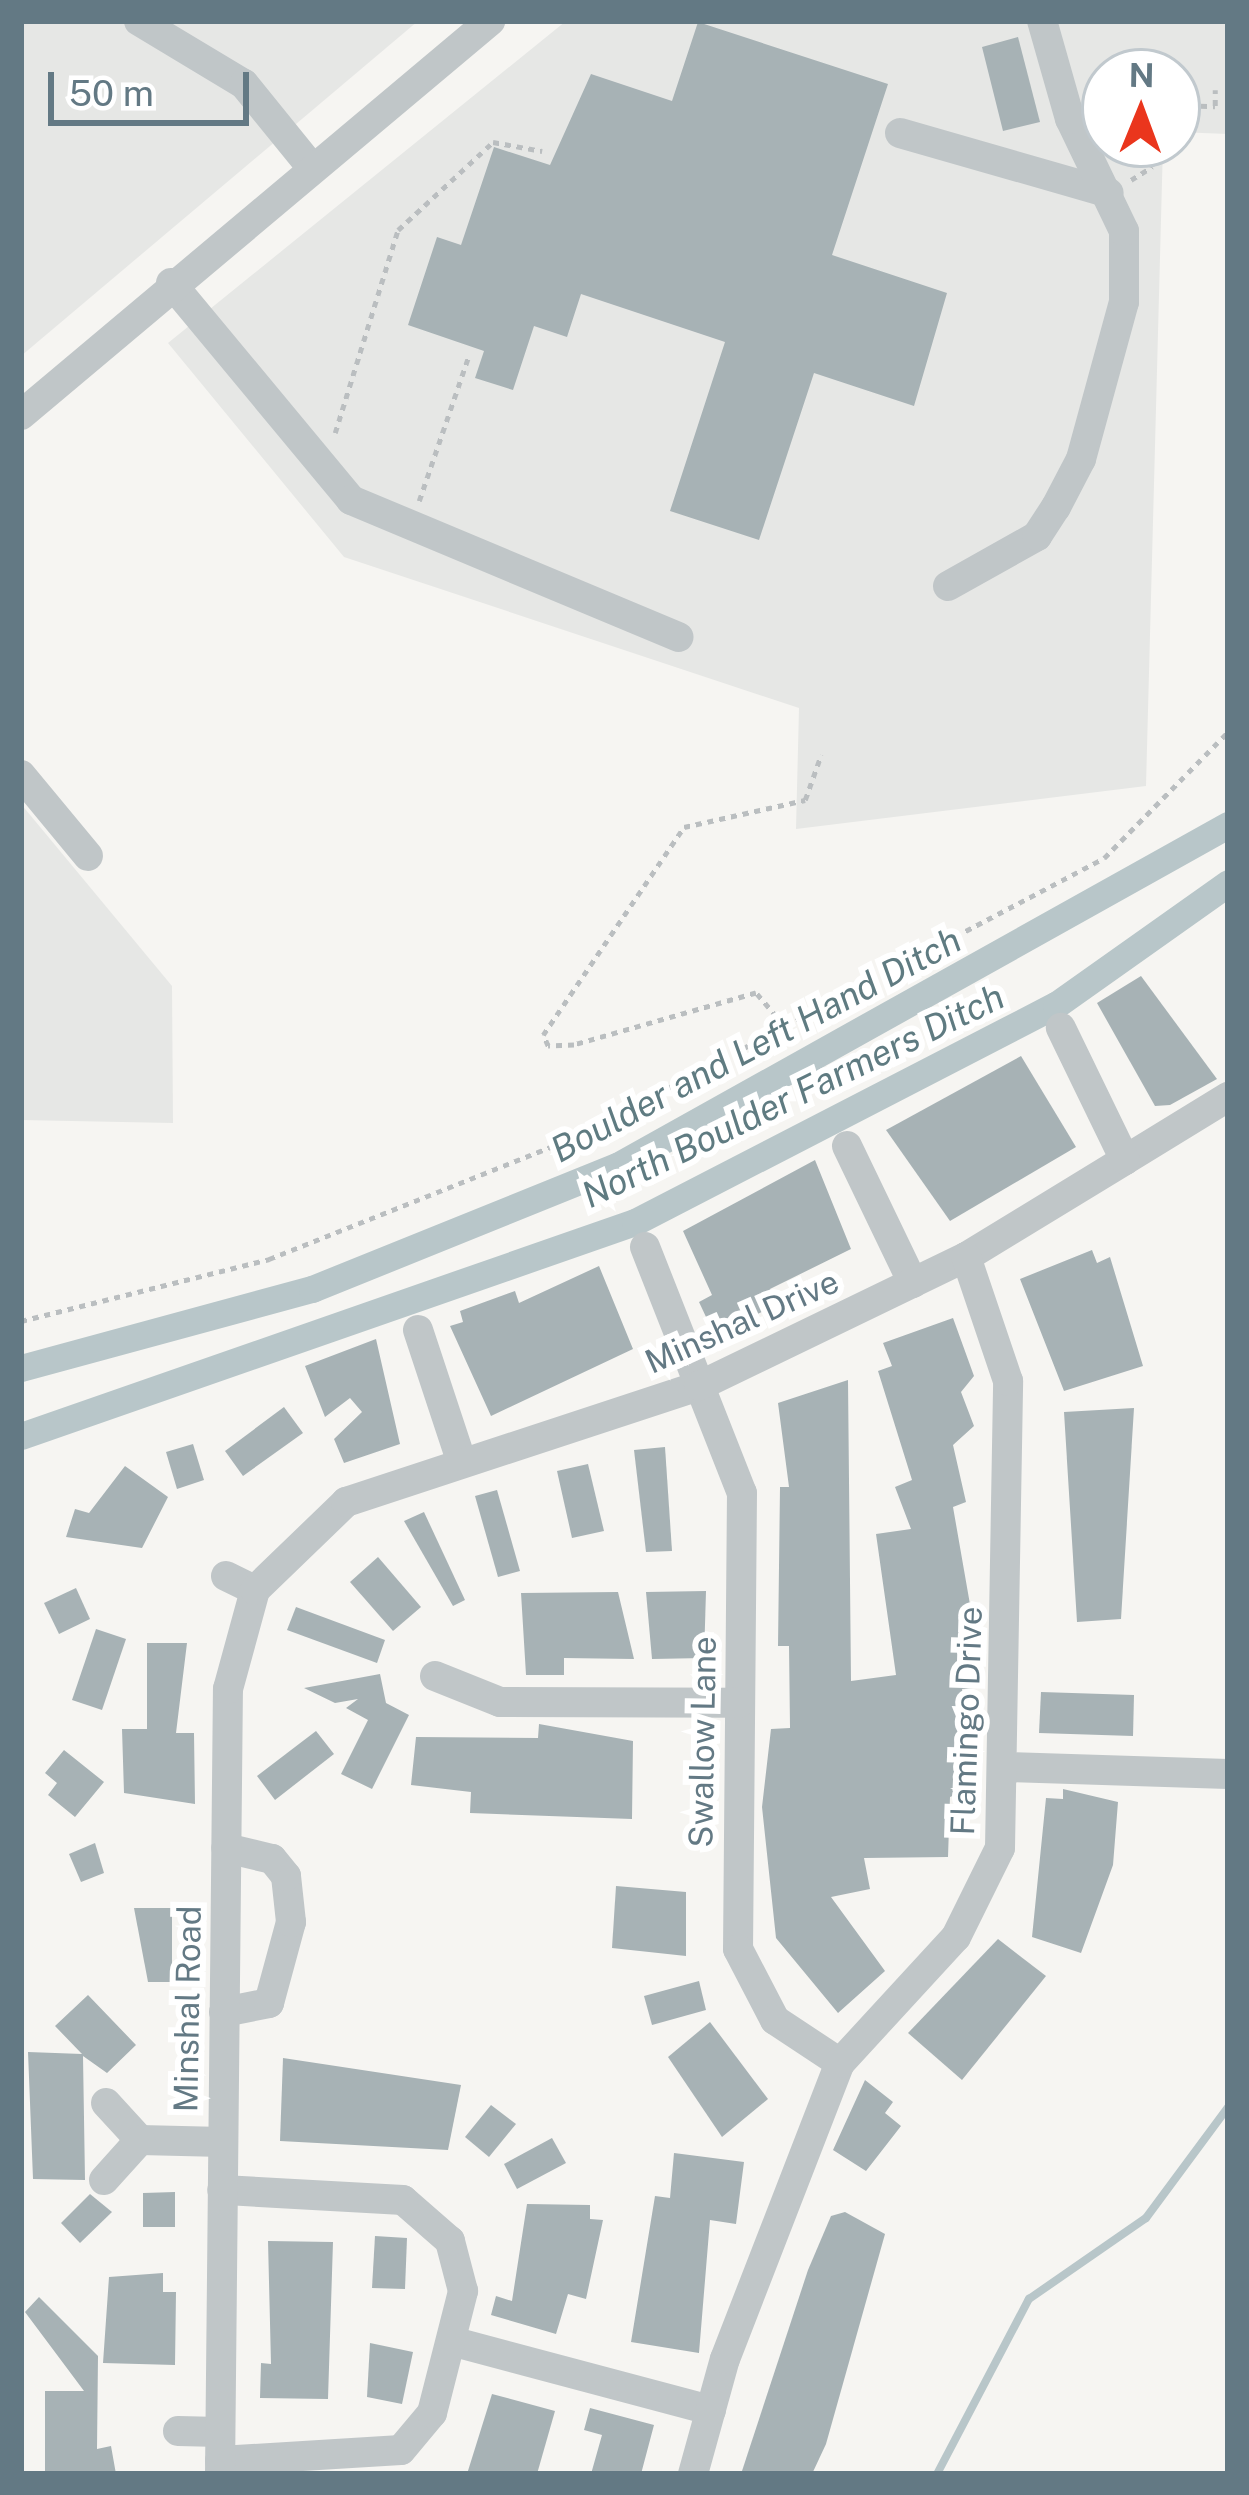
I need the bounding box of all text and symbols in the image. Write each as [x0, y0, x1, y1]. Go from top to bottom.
scale bar [54, 48, 255, 122]
north arrow [1081, 48, 1201, 168]
text: N [1128, 56, 1155, 94]
text: 50 m [69, 72, 154, 114]
water label: Boulder and Left Hand Ditch [544, 918, 968, 1172]
water label: North Boulder Farmers Ditch [575, 975, 1011, 1217]
street label: Minshal Drive [639, 1262, 845, 1382]
street label: Flamingo Drive [943, 1606, 991, 1836]
street label: Swallow Lane [681, 1636, 725, 1848]
street label: Minshal Road [166, 1905, 210, 2113]

